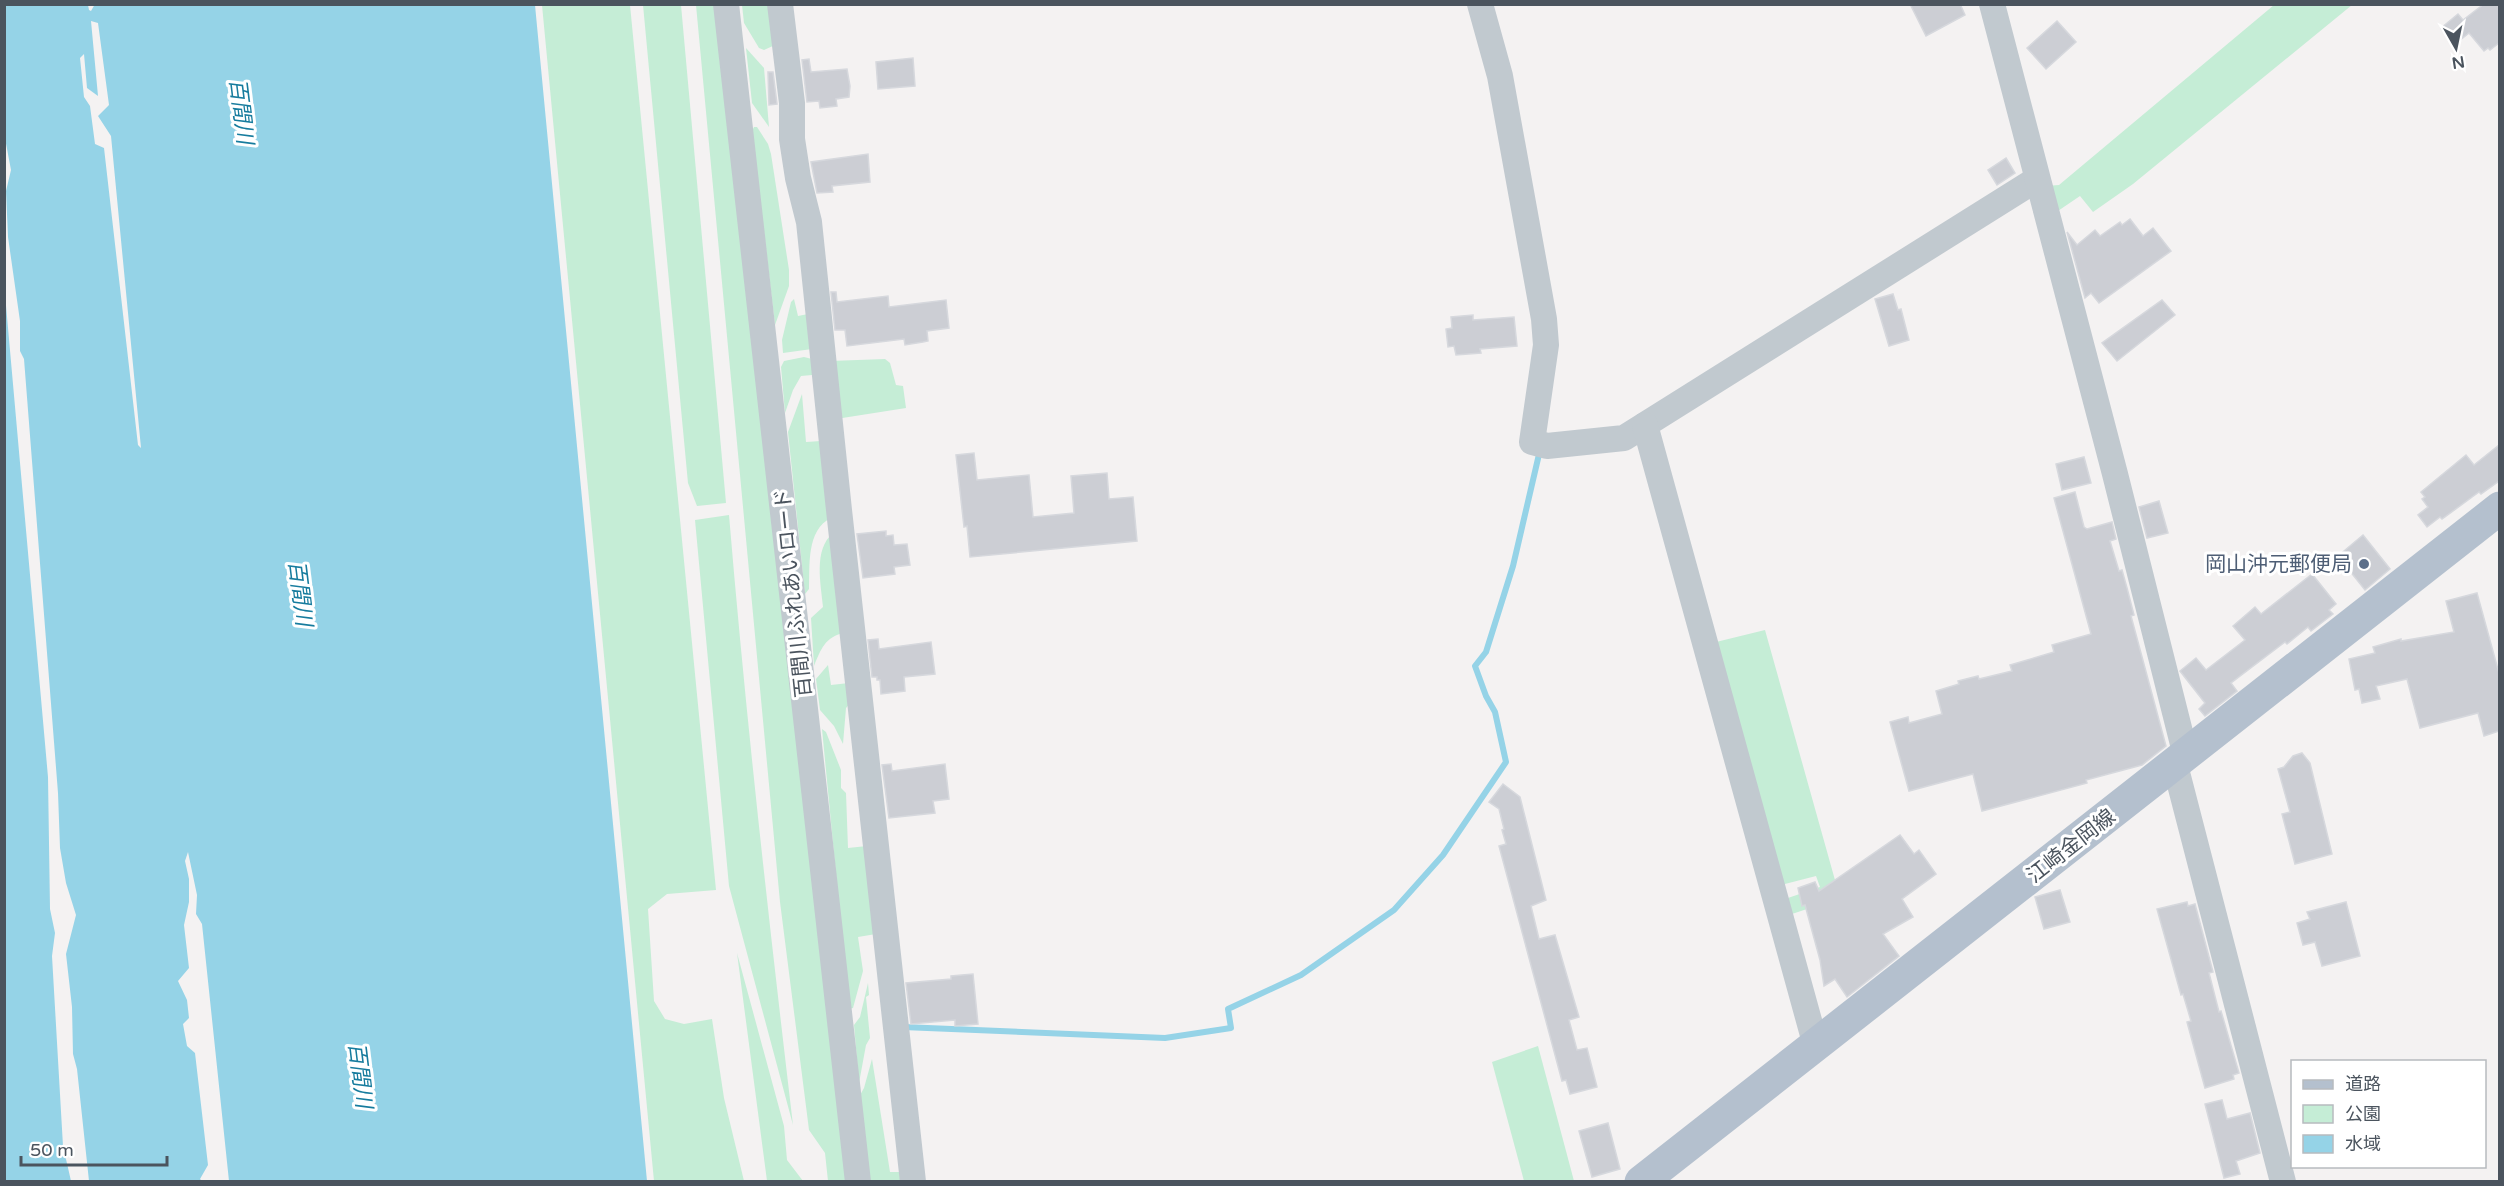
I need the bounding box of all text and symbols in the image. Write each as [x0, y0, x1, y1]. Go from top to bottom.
north arrow [2426, 18, 2486, 78]
text: N [2450, 51, 2466, 73]
water label: 百間川 [224, 77, 258, 147]
street label: 百間川ふれあいロード [770, 487, 817, 699]
place label: 岡山沖元郵便局 [2205, 552, 2352, 577]
marker: 岡山沖元郵便局 [2357, 557, 2371, 571]
water label: 百間川 [283, 559, 317, 629]
street label: 江崎金岡線 [2022, 804, 2120, 889]
water label: 百間川 [343, 1041, 377, 1111]
legend [2291, 1060, 2486, 1168]
text: 道路 [2345, 1073, 2381, 1095]
text: 公園 [2345, 1103, 2381, 1125]
scale bar [21, 1129, 166, 1167]
text: 水域 [2345, 1133, 2381, 1155]
text: 50 m [30, 1139, 74, 1161]

